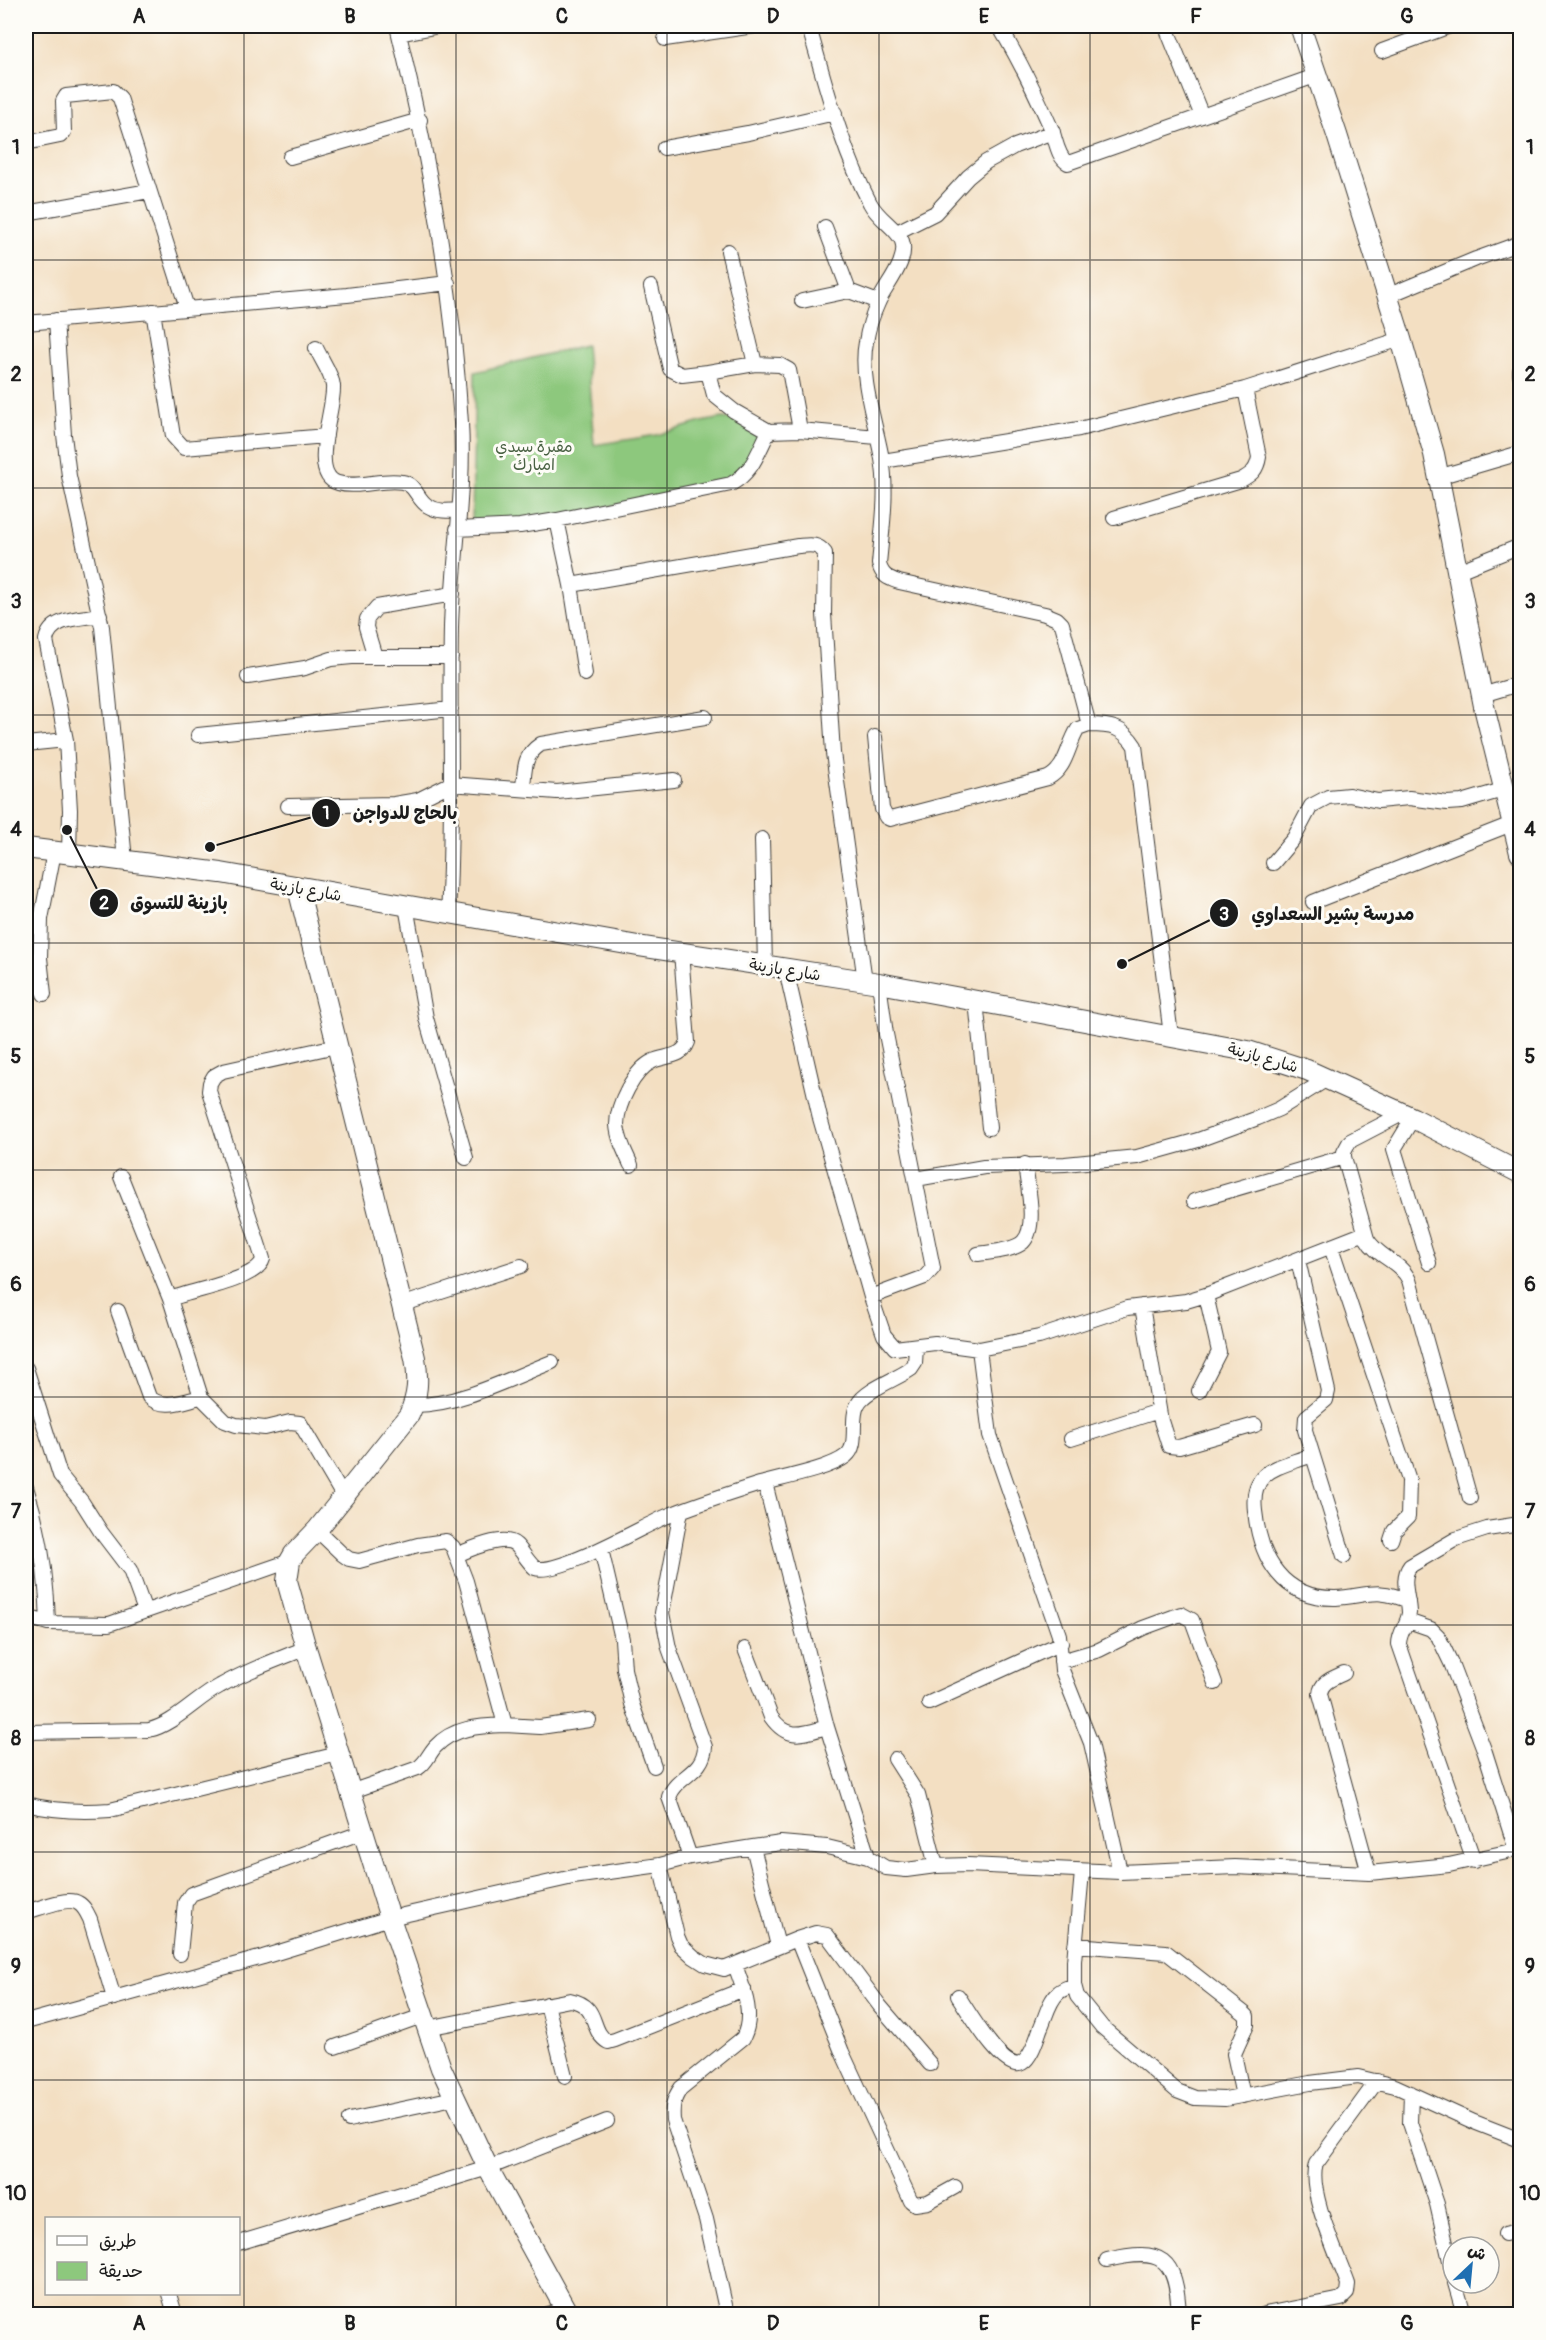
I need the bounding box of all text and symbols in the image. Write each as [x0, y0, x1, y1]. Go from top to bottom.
text: A [133, 4, 146, 29]
text: B [344, 4, 356, 29]
text: C [556, 4, 568, 29]
text: D [767, 4, 780, 29]
text: E [979, 4, 990, 29]
text: F [1190, 4, 1202, 29]
text: G [1400, 4, 1414, 29]
text: 1 [12, 135, 20, 160]
text: 1 [1526, 135, 1534, 160]
text: 2 [10, 362, 22, 387]
text: 2 [1524, 362, 1536, 387]
park label: مقبرة سيدي امبارك [495, 437, 573, 475]
text: 3 [10, 589, 22, 614]
text: 3 [1524, 589, 1536, 614]
callout: بالحاج للدواجن [311, 795, 470, 831]
text: 1 [322, 802, 330, 825]
text: بالحاج للدواجن [353, 802, 457, 825]
text: 4 [10, 817, 22, 842]
text: 4 [1524, 817, 1536, 842]
street label: شارع بازينة [268, 874, 343, 907]
callout: بازينة للتسوق [89, 885, 240, 921]
text: 2 [99, 892, 109, 915]
text: بازينة للتسوق [130, 892, 228, 915]
callout: مدرسة بشير السعداوي [1209, 895, 1426, 931]
text: 3 [1219, 903, 1229, 926]
text: مدرسة بشير السعداوي [1252, 903, 1414, 928]
street label: شارع بازينة [747, 954, 822, 986]
street label: شارع بازينة [1225, 1038, 1300, 1078]
text: 5 [11, 1044, 22, 1069]
text: 5 [1525, 1044, 1536, 1069]
text: 6 [10, 1272, 22, 1297]
text: 6 [1524, 1272, 1536, 1297]
text: 7 [11, 1499, 22, 1524]
text: 7 [1525, 1499, 1536, 1524]
text: 8 [11, 1726, 21, 1751]
text: 8 [1525, 1726, 1535, 1751]
text: 9 [11, 1954, 21, 1979]
text: 9 [1525, 1954, 1535, 1979]
text: 10 [5, 2181, 27, 2206]
text: 10 [1519, 2181, 1541, 2206]
legend [45, 2217, 240, 2295]
text: طريق [99, 2230, 137, 2253]
north arrow [1441, 2235, 1501, 2295]
text: ش [1465, 2240, 1489, 2265]
text: حديقة [99, 2260, 143, 2283]
text: A [133, 2311, 146, 2336]
text: B [344, 2311, 356, 2336]
text: C [556, 2311, 568, 2336]
text: D [767, 2311, 780, 2336]
text: E [979, 2311, 990, 2336]
text: F [1190, 2311, 1202, 2336]
text: G [1400, 2311, 1414, 2336]

